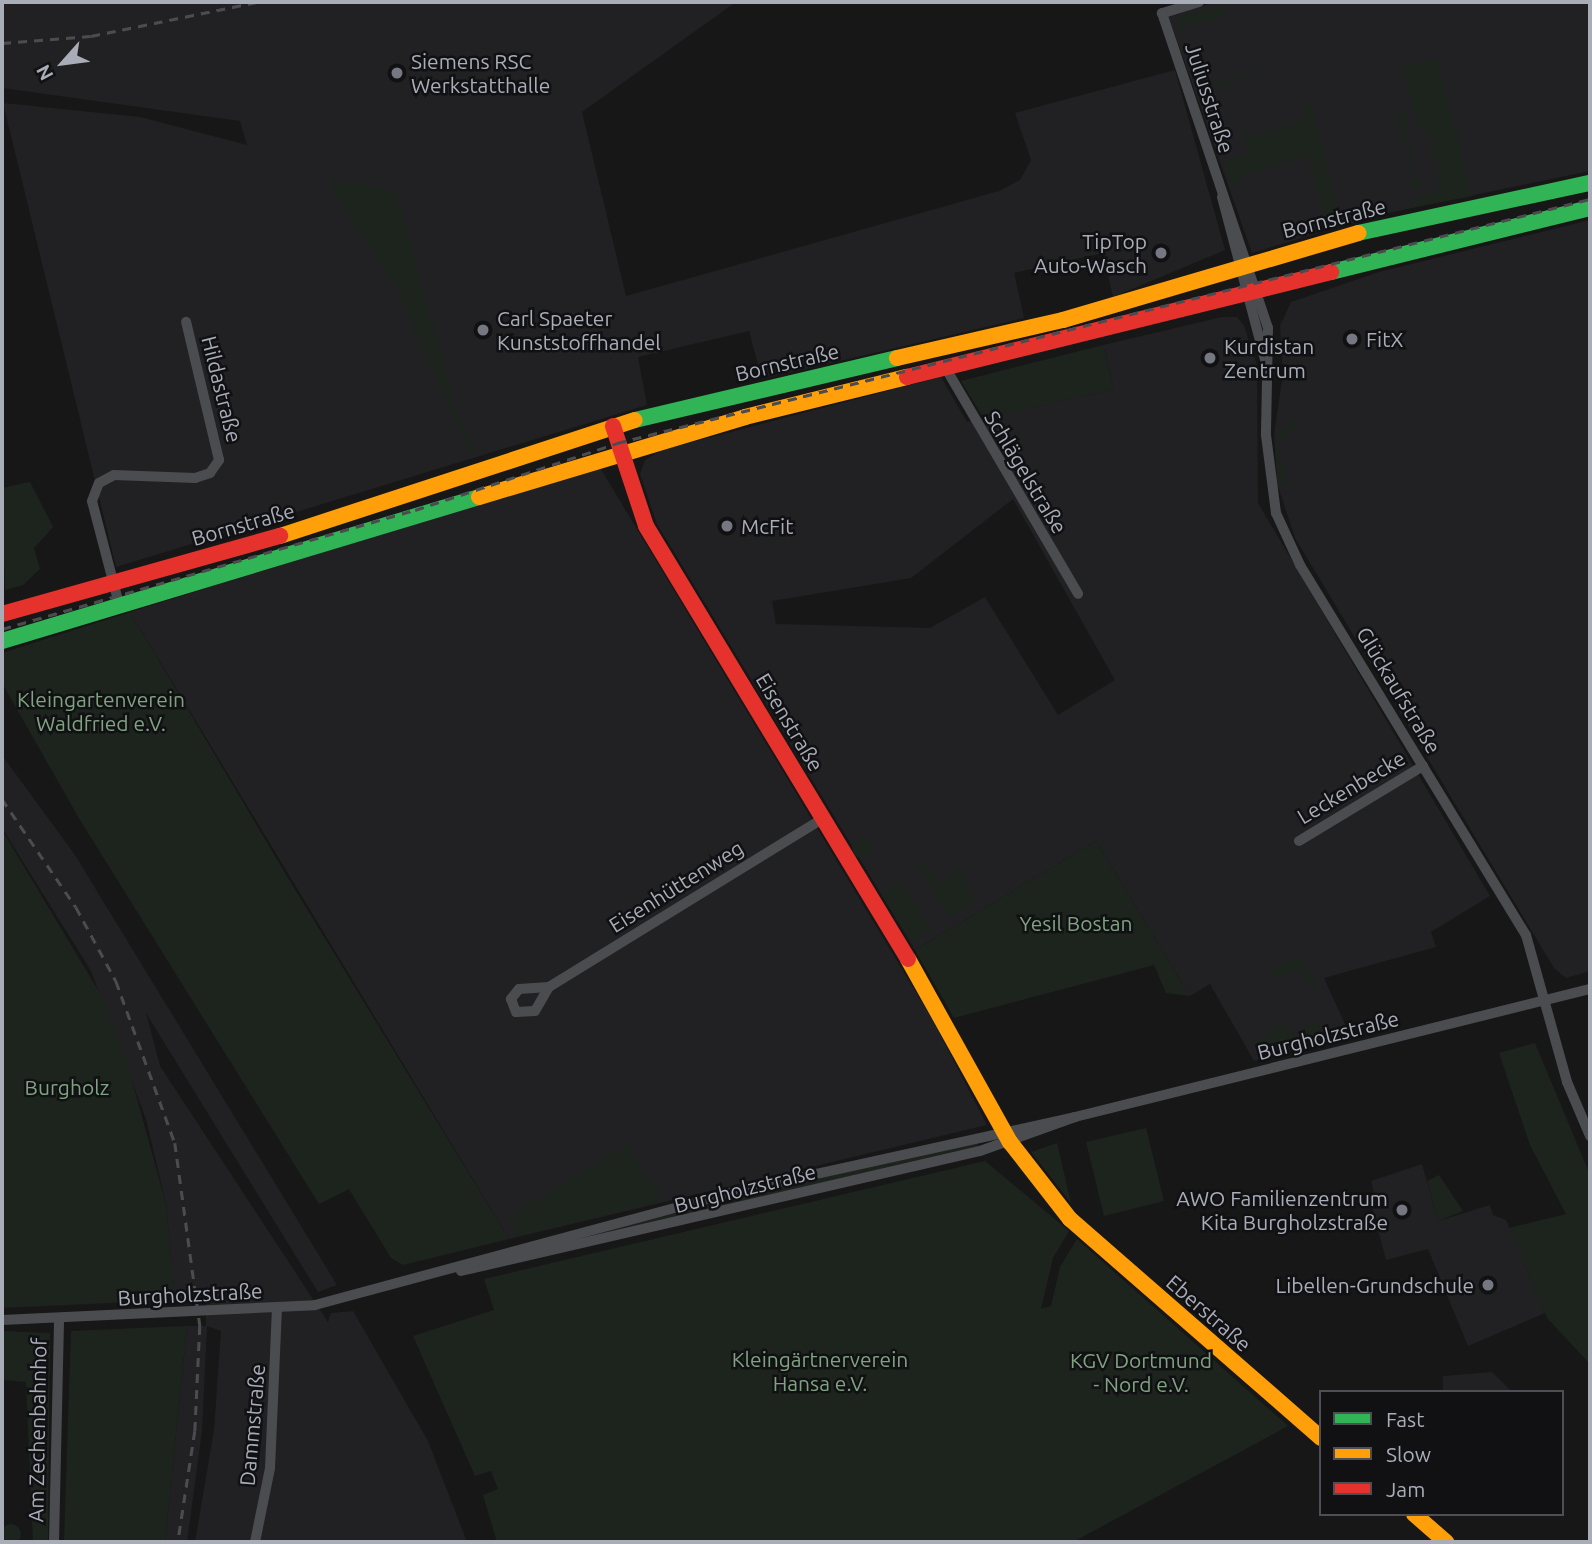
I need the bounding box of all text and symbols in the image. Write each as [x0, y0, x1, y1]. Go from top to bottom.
north arrow [28, 28, 98, 98]
street label: Juliusstraße [1180, 40, 1240, 156]
place label: Siemens RSC Werkstatthalle [411, 48, 550, 98]
text: N [31, 61, 58, 84]
marker: Siemens RSC Werkstatthalle [389, 65, 405, 81]
street label: Bornstraße [1280, 193, 1388, 243]
place label: TipTop Auto-Wasch [1034, 228, 1147, 278]
marker: TipTop Auto-Wasch [1153, 245, 1169, 261]
place label: Carl Spaeter Kunststoffhandel [497, 305, 661, 355]
marker: Carl Spaeter Kunststoffhandel [475, 322, 491, 338]
place label: FitX [1366, 326, 1403, 352]
marker: FitX [1344, 331, 1360, 347]
street label: Hildastraße [197, 333, 247, 445]
place label: Kurdistan Zentrum [1224, 333, 1314, 383]
street label: Bornstraße [733, 338, 841, 386]
marker: Kurdistan Zentrum [1202, 350, 1218, 366]
street label: Schlägelstraße [980, 406, 1072, 538]
street label: Bornstraße [189, 497, 297, 551]
place label: McFit [741, 513, 793, 539]
marker: McFit [719, 518, 735, 534]
street label: Glückaufstraße [1351, 622, 1447, 758]
street label: Eisenstraße [751, 668, 829, 776]
park label: Kleingartenverein Waldfried e.V. [17, 686, 185, 736]
street label: Leckenbecke [1292, 745, 1410, 829]
street label: Eisenhüttenweg [604, 835, 748, 937]
park label: Yesil Bostan [1019, 910, 1133, 936]
street label: Burgholzstraße [1255, 1005, 1401, 1065]
park label: Burgholz [25, 1074, 109, 1100]
street label: Burgholzstraße [672, 1158, 818, 1218]
place label: AWO Familienzentrum Kita Burgholzstraße [1176, 1185, 1388, 1235]
marker: AWO Familienzentrum Kita Burgholzstraße [1394, 1202, 1410, 1218]
street label: Eberstraße [1161, 1269, 1257, 1357]
place label: Libellen-Grundschule [1276, 1272, 1474, 1298]
marker: Libellen-Grundschule [1480, 1277, 1496, 1293]
street label: Burgholzstraße [117, 1278, 263, 1310]
street label: Am Zechenbahnhof [23, 1337, 51, 1523]
park label: Kleingärtnerverein Hansa e.V. [732, 1346, 908, 1396]
park label: KGV Dortmund - Nord e.V. [1070, 1347, 1212, 1397]
street label: Dammstraße [234, 1363, 270, 1487]
legend [1319, 1390, 1564, 1516]
text: Fast [1386, 1407, 1424, 1431]
text: Slow [1386, 1442, 1431, 1466]
text: Jam [1386, 1477, 1425, 1501]

